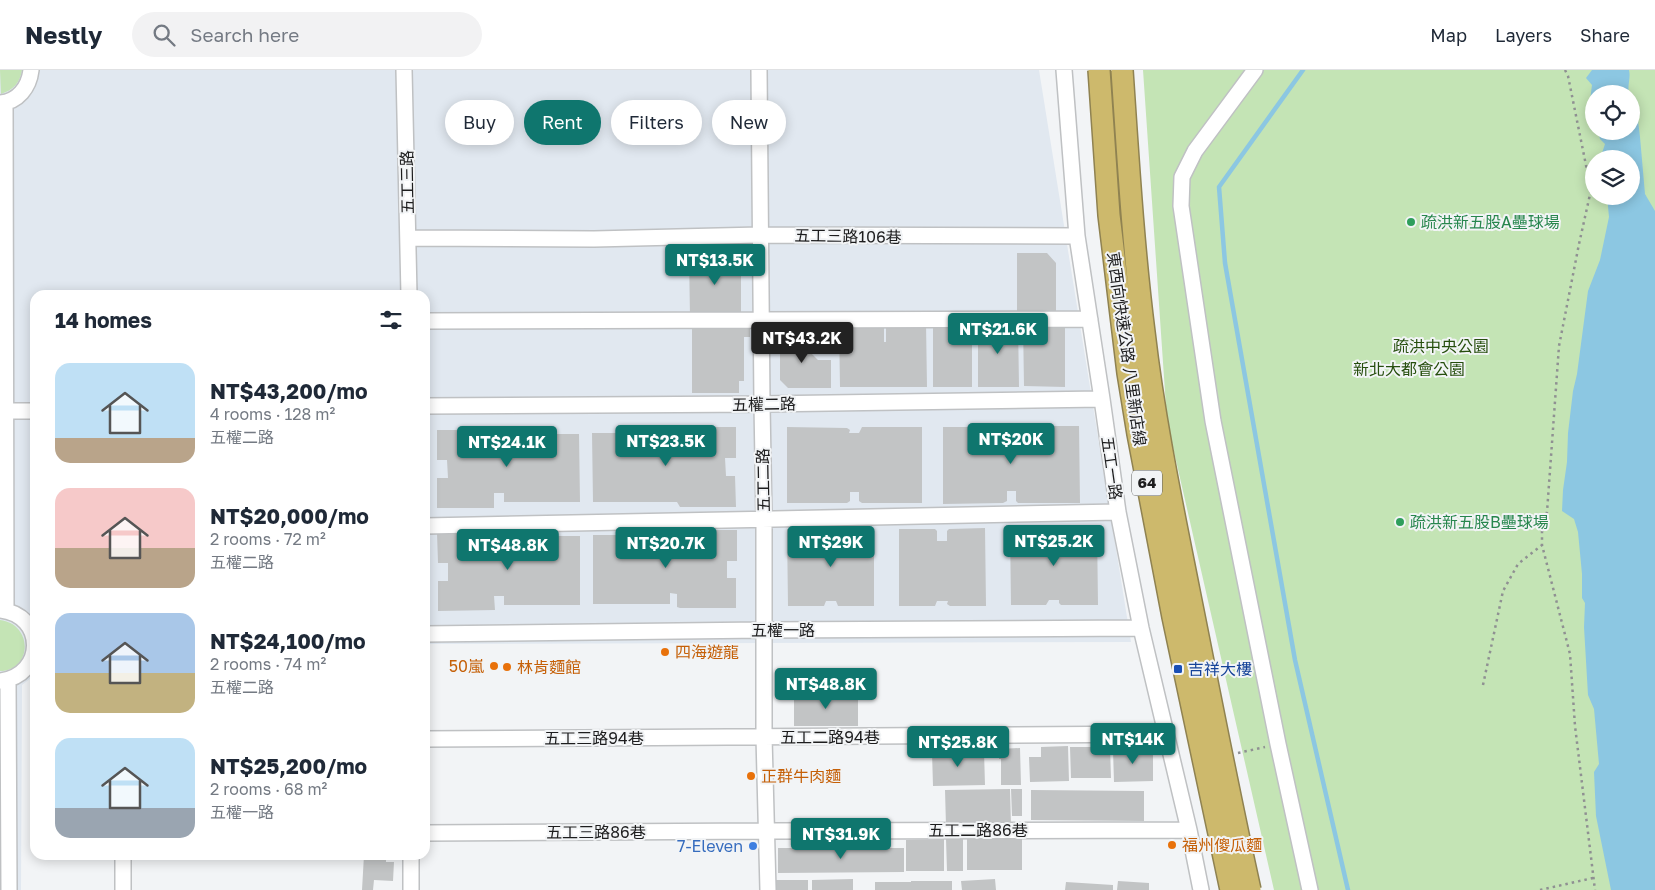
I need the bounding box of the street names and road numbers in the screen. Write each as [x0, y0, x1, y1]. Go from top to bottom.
street label: 五工三路 [396, 150, 418, 214]
street label: 五工三路106巷 [794, 225, 902, 247]
street label: 東西向快速公路 八里新店線 [1103, 251, 1151, 447]
street label: 五權二路 [732, 393, 796, 415]
street label: 五工一路 [1098, 435, 1126, 501]
street label: 五工二路 [752, 448, 774, 512]
road number: 64 [1132, 470, 1162, 496]
street label: 五權一路 [751, 620, 815, 640]
street label: 五工二路94巷 [780, 727, 880, 747]
street label: 五工三路94巷 [544, 728, 644, 748]
street label: 五工二路86巷 [928, 820, 1028, 840]
street label: 五工三路86巷 [546, 822, 646, 842]

